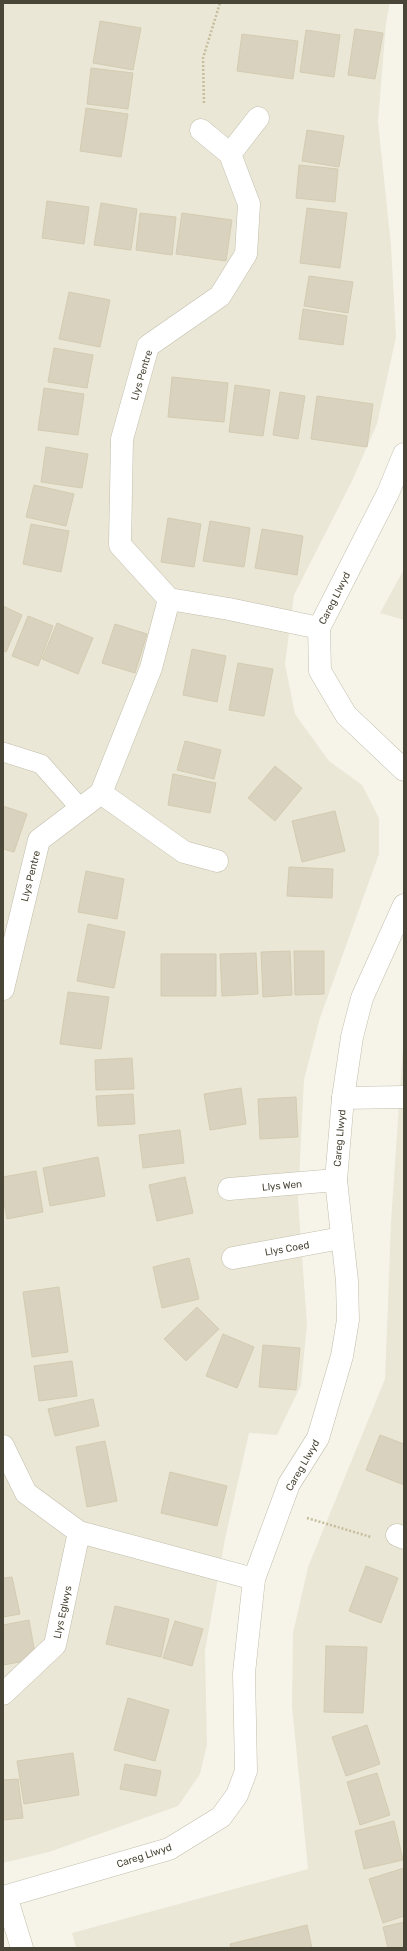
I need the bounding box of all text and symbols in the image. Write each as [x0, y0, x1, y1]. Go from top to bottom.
street label: Llys Pentre [129, 348, 155, 402]
street label: Careg Llwyd [317, 570, 353, 627]
street label: Llys Pentre [19, 849, 43, 903]
street label: Careg Llwyd [332, 1109, 348, 1167]
street label: Llys Wen [262, 1178, 303, 1194]
street label: Llys Coed [264, 1239, 310, 1259]
street label: Careg Llwyd [283, 1438, 322, 1493]
street label: Llys Eglwys [52, 1585, 74, 1640]
street label: Careg Llwyd [115, 1841, 173, 1871]

